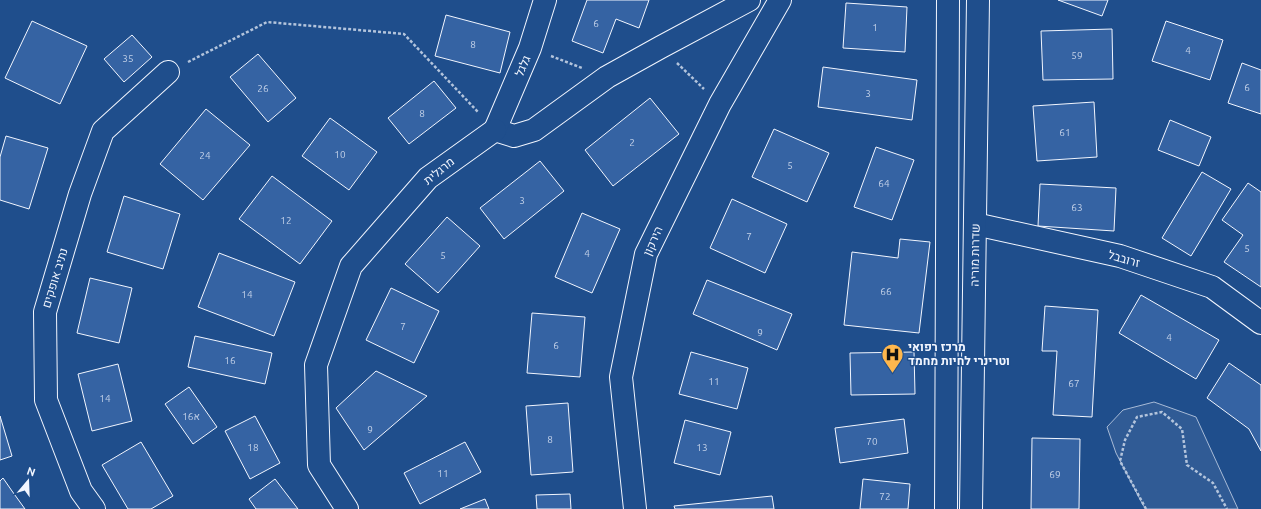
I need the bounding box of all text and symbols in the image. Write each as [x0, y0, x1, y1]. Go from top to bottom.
house number: 6 [593, 18, 599, 29]
house number: 1 [872, 22, 878, 33]
house number: 8 [470, 39, 476, 50]
house number: 4 [1185, 45, 1191, 56]
house number: 59 [1071, 50, 1083, 61]
house number: 35 [122, 53, 134, 64]
street label: גלגל [512, 53, 533, 78]
house number: 6 [1244, 82, 1250, 93]
house number: 26 [257, 83, 269, 94]
house number: 3 [865, 88, 871, 99]
house number: 8 [419, 108, 425, 119]
house number: 61 [1059, 127, 1071, 138]
house number: 2 [629, 137, 635, 148]
house number: 10 [334, 149, 346, 160]
house number: 24 [199, 150, 211, 161]
street label: מרגלית [421, 154, 457, 187]
house number: 5 [787, 160, 793, 171]
house number: 64 [878, 178, 890, 189]
house number: 3 [519, 195, 525, 206]
house number: 63 [1071, 202, 1083, 213]
house number: 12 [280, 215, 292, 226]
street label: שדרות מוריה [967, 223, 982, 287]
street label: הירקון [640, 224, 665, 258]
house number: 7 [746, 231, 752, 242]
house number: 5 [1244, 243, 1250, 254]
street label: נתיב אופקים [39, 246, 70, 309]
house number: 4 [584, 248, 590, 259]
street label: זרובבל [1107, 248, 1142, 269]
house number: 5 [440, 250, 446, 261]
house number: 66 [880, 286, 892, 297]
house number: 14 [241, 289, 253, 300]
house number: 7 [400, 321, 406, 332]
house number: 9 [757, 327, 763, 338]
house number: 4 [1166, 332, 1172, 343]
house number: 6 [553, 340, 559, 351]
place label: מרכז רפואי וטרינרי לחיות מחמד [908, 340, 1010, 367]
hospital icon: מרכז רפואי וטרינרי לחיות מחמד [880, 341, 906, 374]
house number: 16 [224, 355, 236, 366]
house number: 11 [708, 376, 720, 387]
house number: 67 [1068, 378, 1080, 389]
house number: 14 [99, 393, 111, 404]
house number: 16א [182, 411, 200, 422]
house number: 9 [367, 424, 373, 435]
house number: 8 [547, 434, 553, 445]
house number: 70 [866, 436, 878, 447]
house number: 18 [247, 442, 259, 453]
house number: 13 [696, 442, 708, 453]
north arrow [8, 461, 48, 501]
text: N [25, 465, 37, 479]
house number: 11 [437, 468, 449, 479]
house number: 69 [1049, 469, 1061, 480]
house number: 72 [879, 491, 891, 502]

